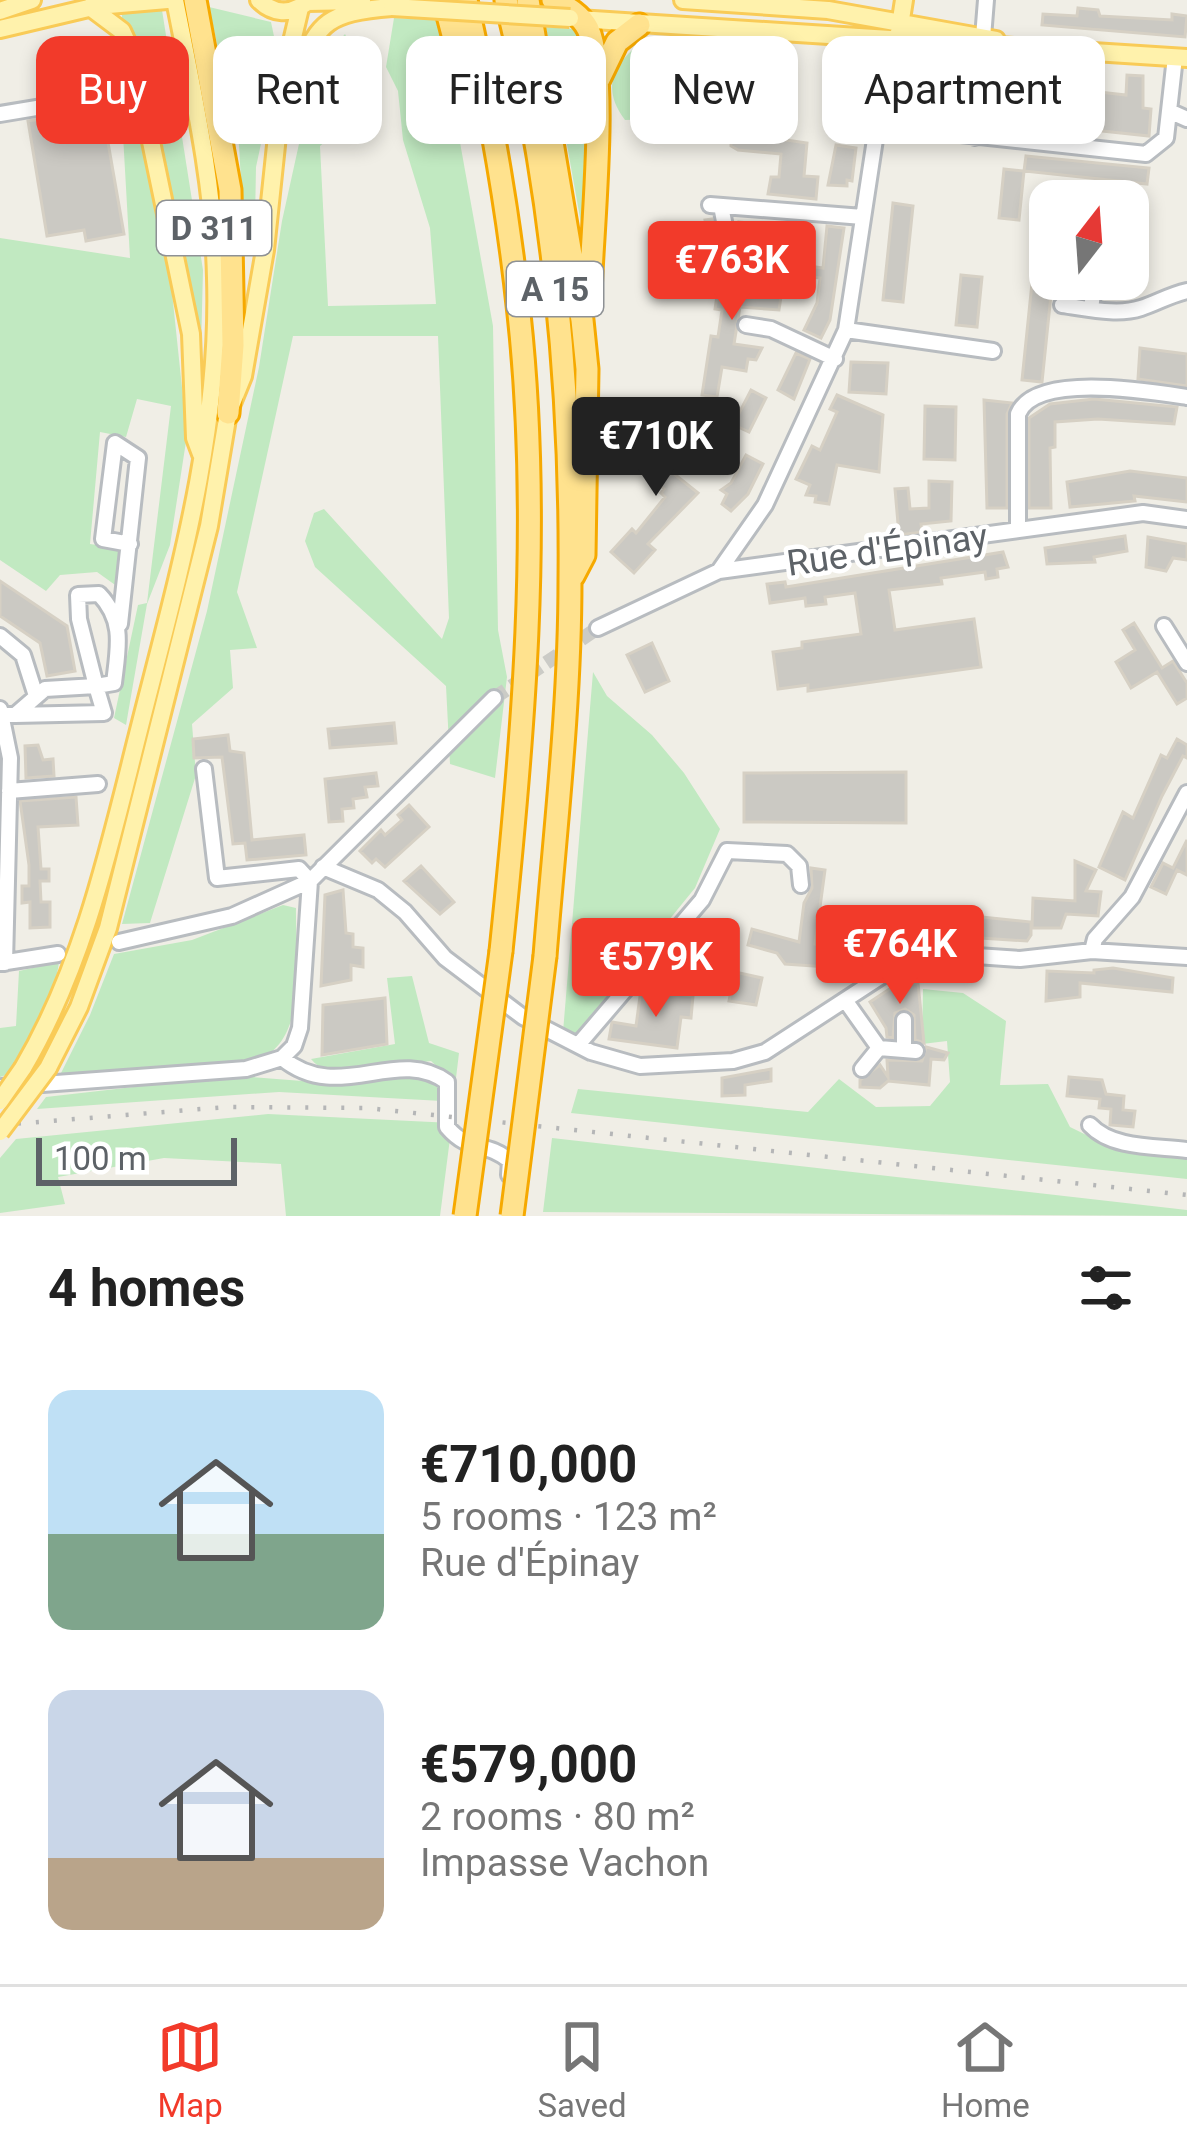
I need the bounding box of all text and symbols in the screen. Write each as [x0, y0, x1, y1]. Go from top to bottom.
chip: Buy [36, 36, 189, 144]
chip: Rent [213, 36, 382, 144]
chip: Filters [406, 36, 606, 144]
chip: New [630, 36, 798, 144]
chip: Apartment [822, 36, 1105, 144]
north arrow [1029, 180, 1149, 300]
map controls [1029, 180, 1149, 300]
road number: D 311 [157, 201, 271, 255]
pin: €763K [648, 221, 816, 323]
text: €763K [675, 237, 789, 283]
road number: A 15 [507, 262, 603, 316]
pin: €710K [572, 397, 740, 499]
text: €710K [599, 413, 713, 459]
street label: Rue d'Épinay [784, 514, 990, 585]
pin: €764K [816, 905, 984, 1007]
pin: €579K [572, 918, 740, 1020]
text: €764K [843, 921, 957, 967]
text: €579K [599, 934, 713, 980]
scale bar [36, 1132, 237, 1185]
text: 100 m [54, 1139, 147, 1178]
icon: filters [1073, 1255, 1139, 1321]
text: 4 homes [48, 1259, 245, 1318]
text: €710,000 [420, 1435, 637, 1494]
icon: home [144, 1438, 288, 1582]
text: 5 rooms · 123 m² [420, 1494, 717, 1540]
text: Rue d'Épinay [420, 1540, 639, 1586]
text: €579,000 [420, 1735, 637, 1794]
icon: home [144, 1738, 288, 1882]
text: 2 rooms · 80 m² [420, 1794, 695, 1840]
text: Impasse Vachon [420, 1840, 709, 1886]
tab: Map [157, 2014, 223, 2125]
tab: Saved [537, 2014, 627, 2125]
tab: Home [941, 2014, 1030, 2125]

